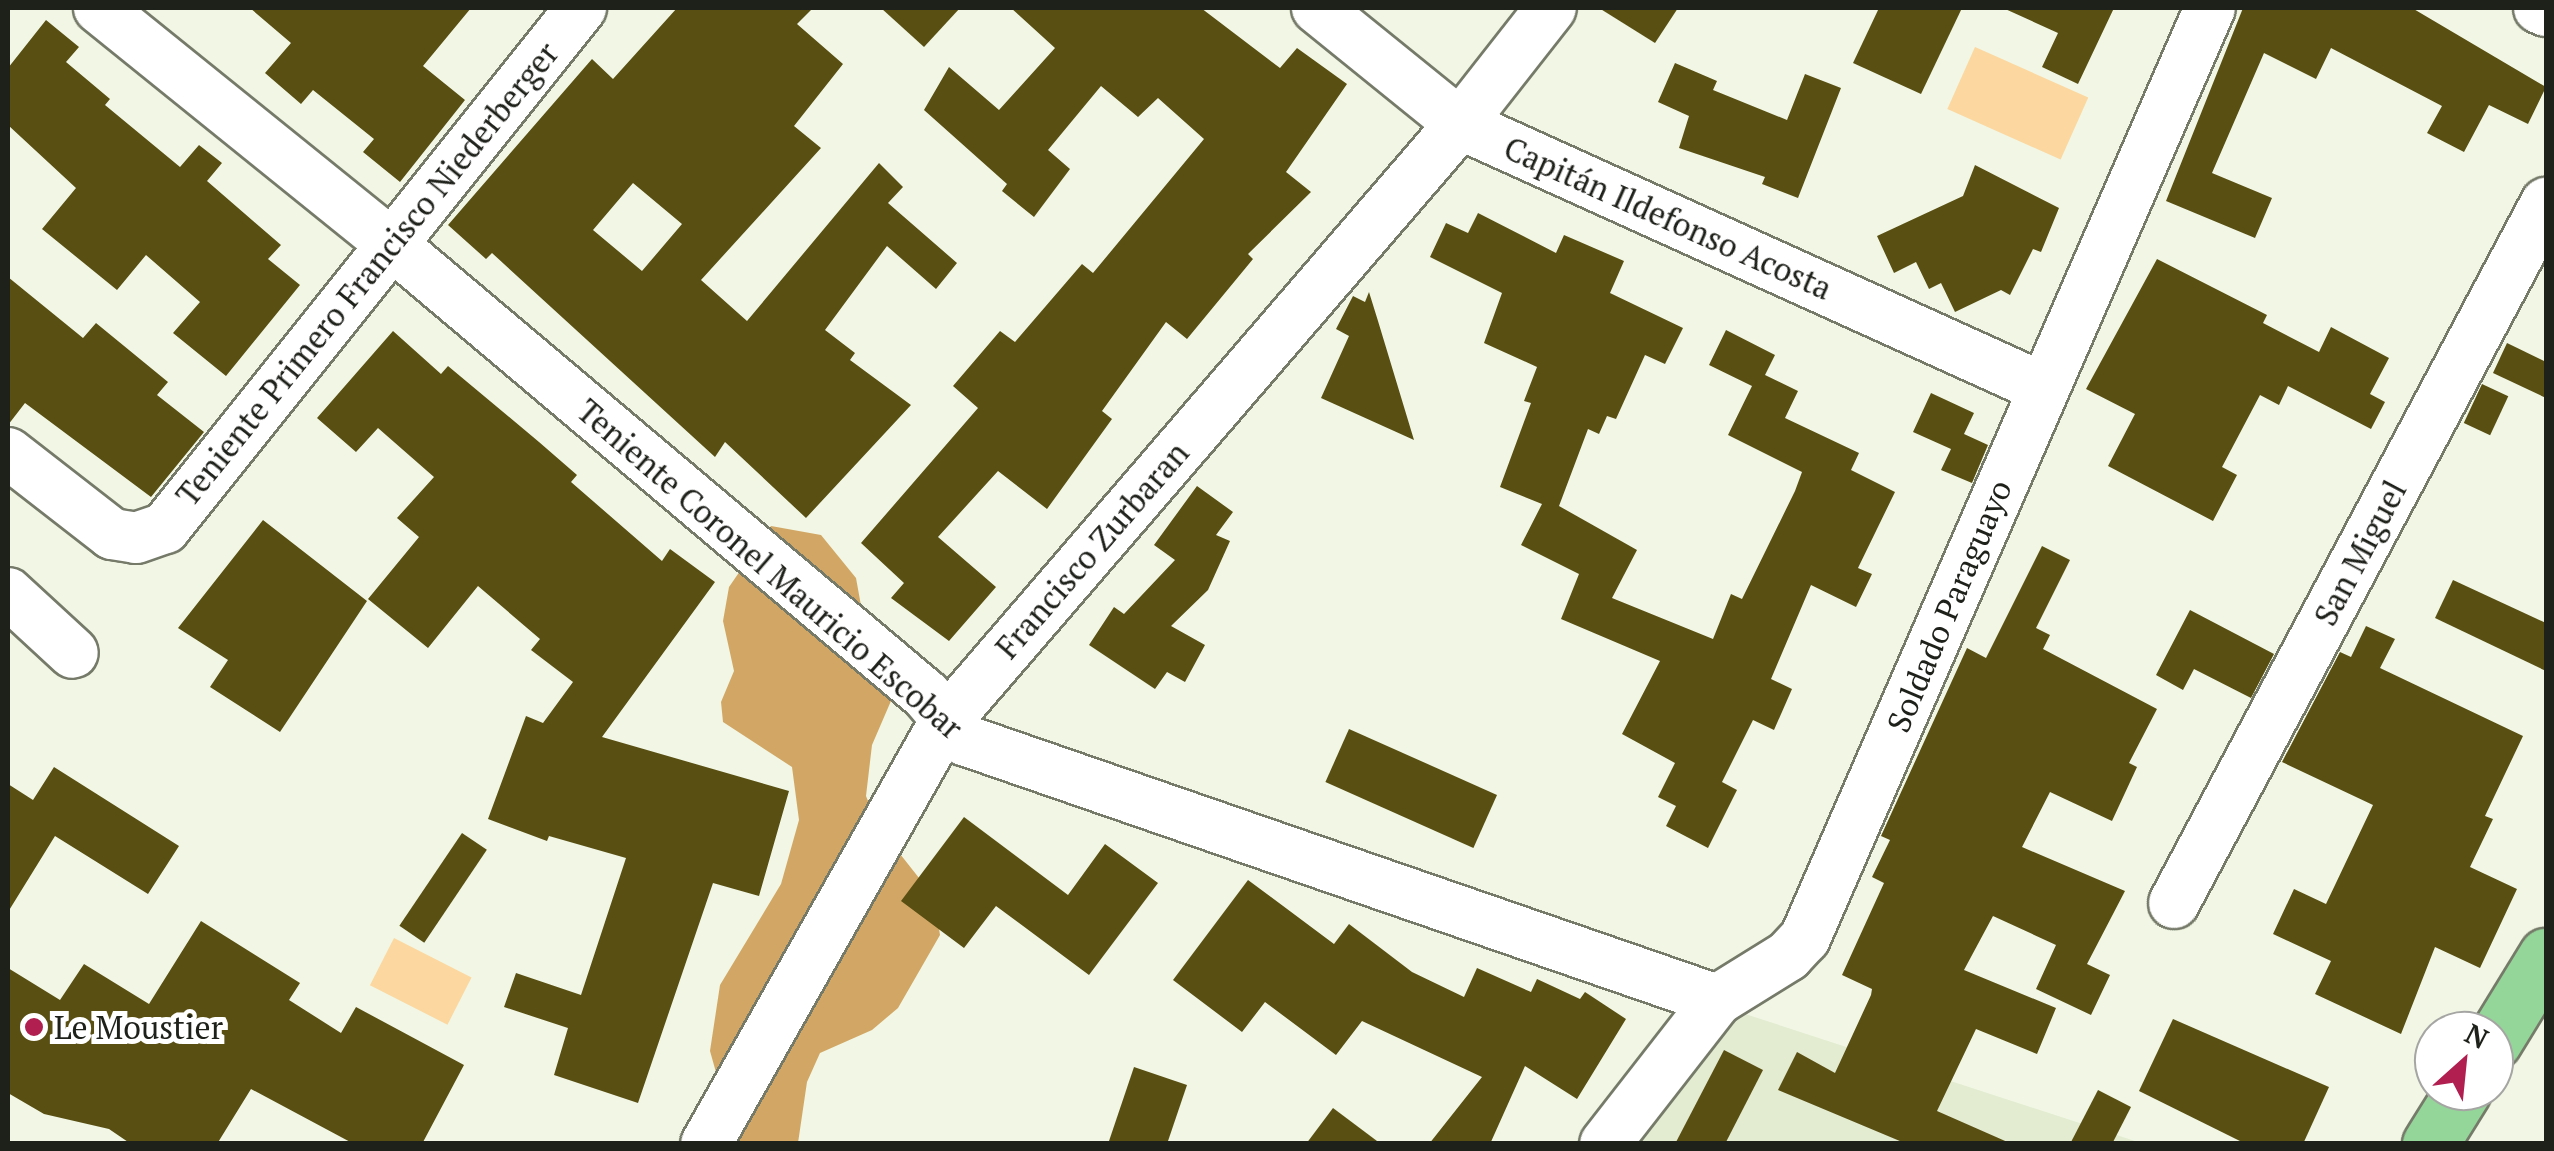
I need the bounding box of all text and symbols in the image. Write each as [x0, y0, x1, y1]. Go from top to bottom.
street label: Teniente Primero Francisco Niederberger [168, 35, 566, 513]
street label: Capitán Ildefonso Acosta [1498, 128, 1838, 308]
street label: Teniente Coronel Mauricio Escobar [569, 391, 971, 747]
street label: Francisco Zurbaran [988, 434, 1196, 666]
street label: Soldado Paraguayo [1879, 474, 2019, 738]
street label: San Miguel [2306, 474, 2414, 632]
place label: Le Moustier [54, 1008, 223, 1046]
north arrow [2414, 1011, 2514, 1111]
text: N [2459, 1014, 2495, 1057]
marker: Le Moustier [23, 1016, 45, 1038]

